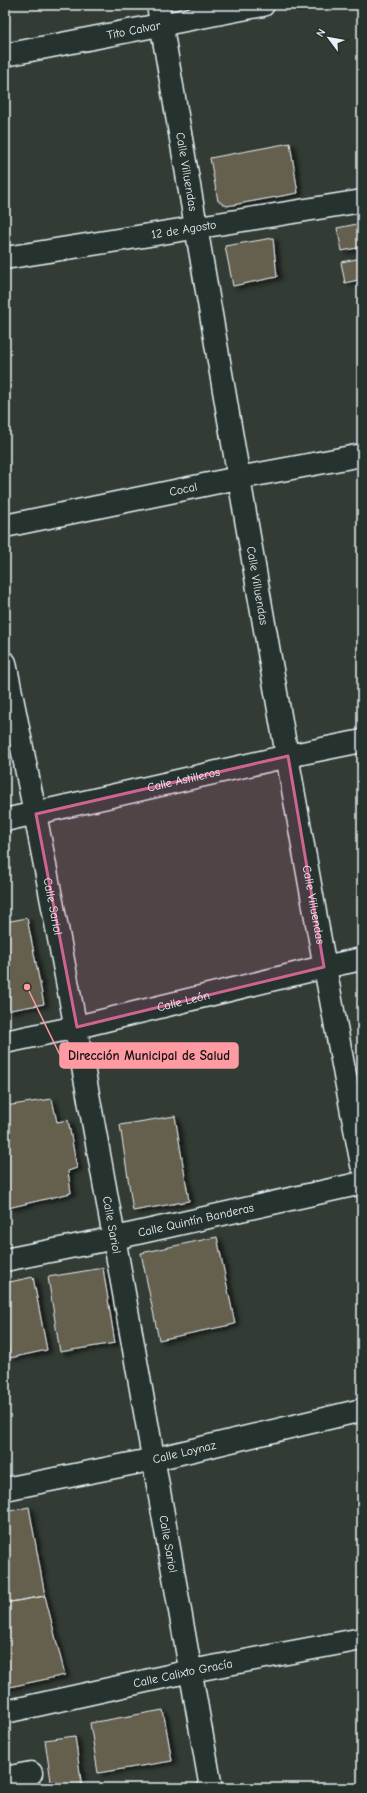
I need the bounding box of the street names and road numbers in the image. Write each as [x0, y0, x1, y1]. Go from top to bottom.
street label: Tito Calvar [106, 18, 162, 42]
street label: Calle Villuendas [173, 131, 200, 212]
street label: 12 de Agosto [150, 217, 217, 242]
street label: Cocal [168, 480, 199, 499]
street label: Calle Villuendas [244, 545, 271, 626]
street label: Calle Astilleros [146, 765, 221, 795]
street label: Calle Villuendas [300, 864, 328, 945]
street label: Calle Sariol [41, 876, 65, 936]
street label: Calle León [156, 988, 211, 1014]
street label: Calle Sariol [100, 1195, 124, 1255]
street label: Calle Quintín Banderas [137, 1200, 255, 1240]
street label: Calle Loynaz [151, 1438, 218, 1466]
street label: Calle Sariol [156, 1514, 180, 1574]
street label: Calle Calixto Gracía [132, 1656, 234, 1691]

